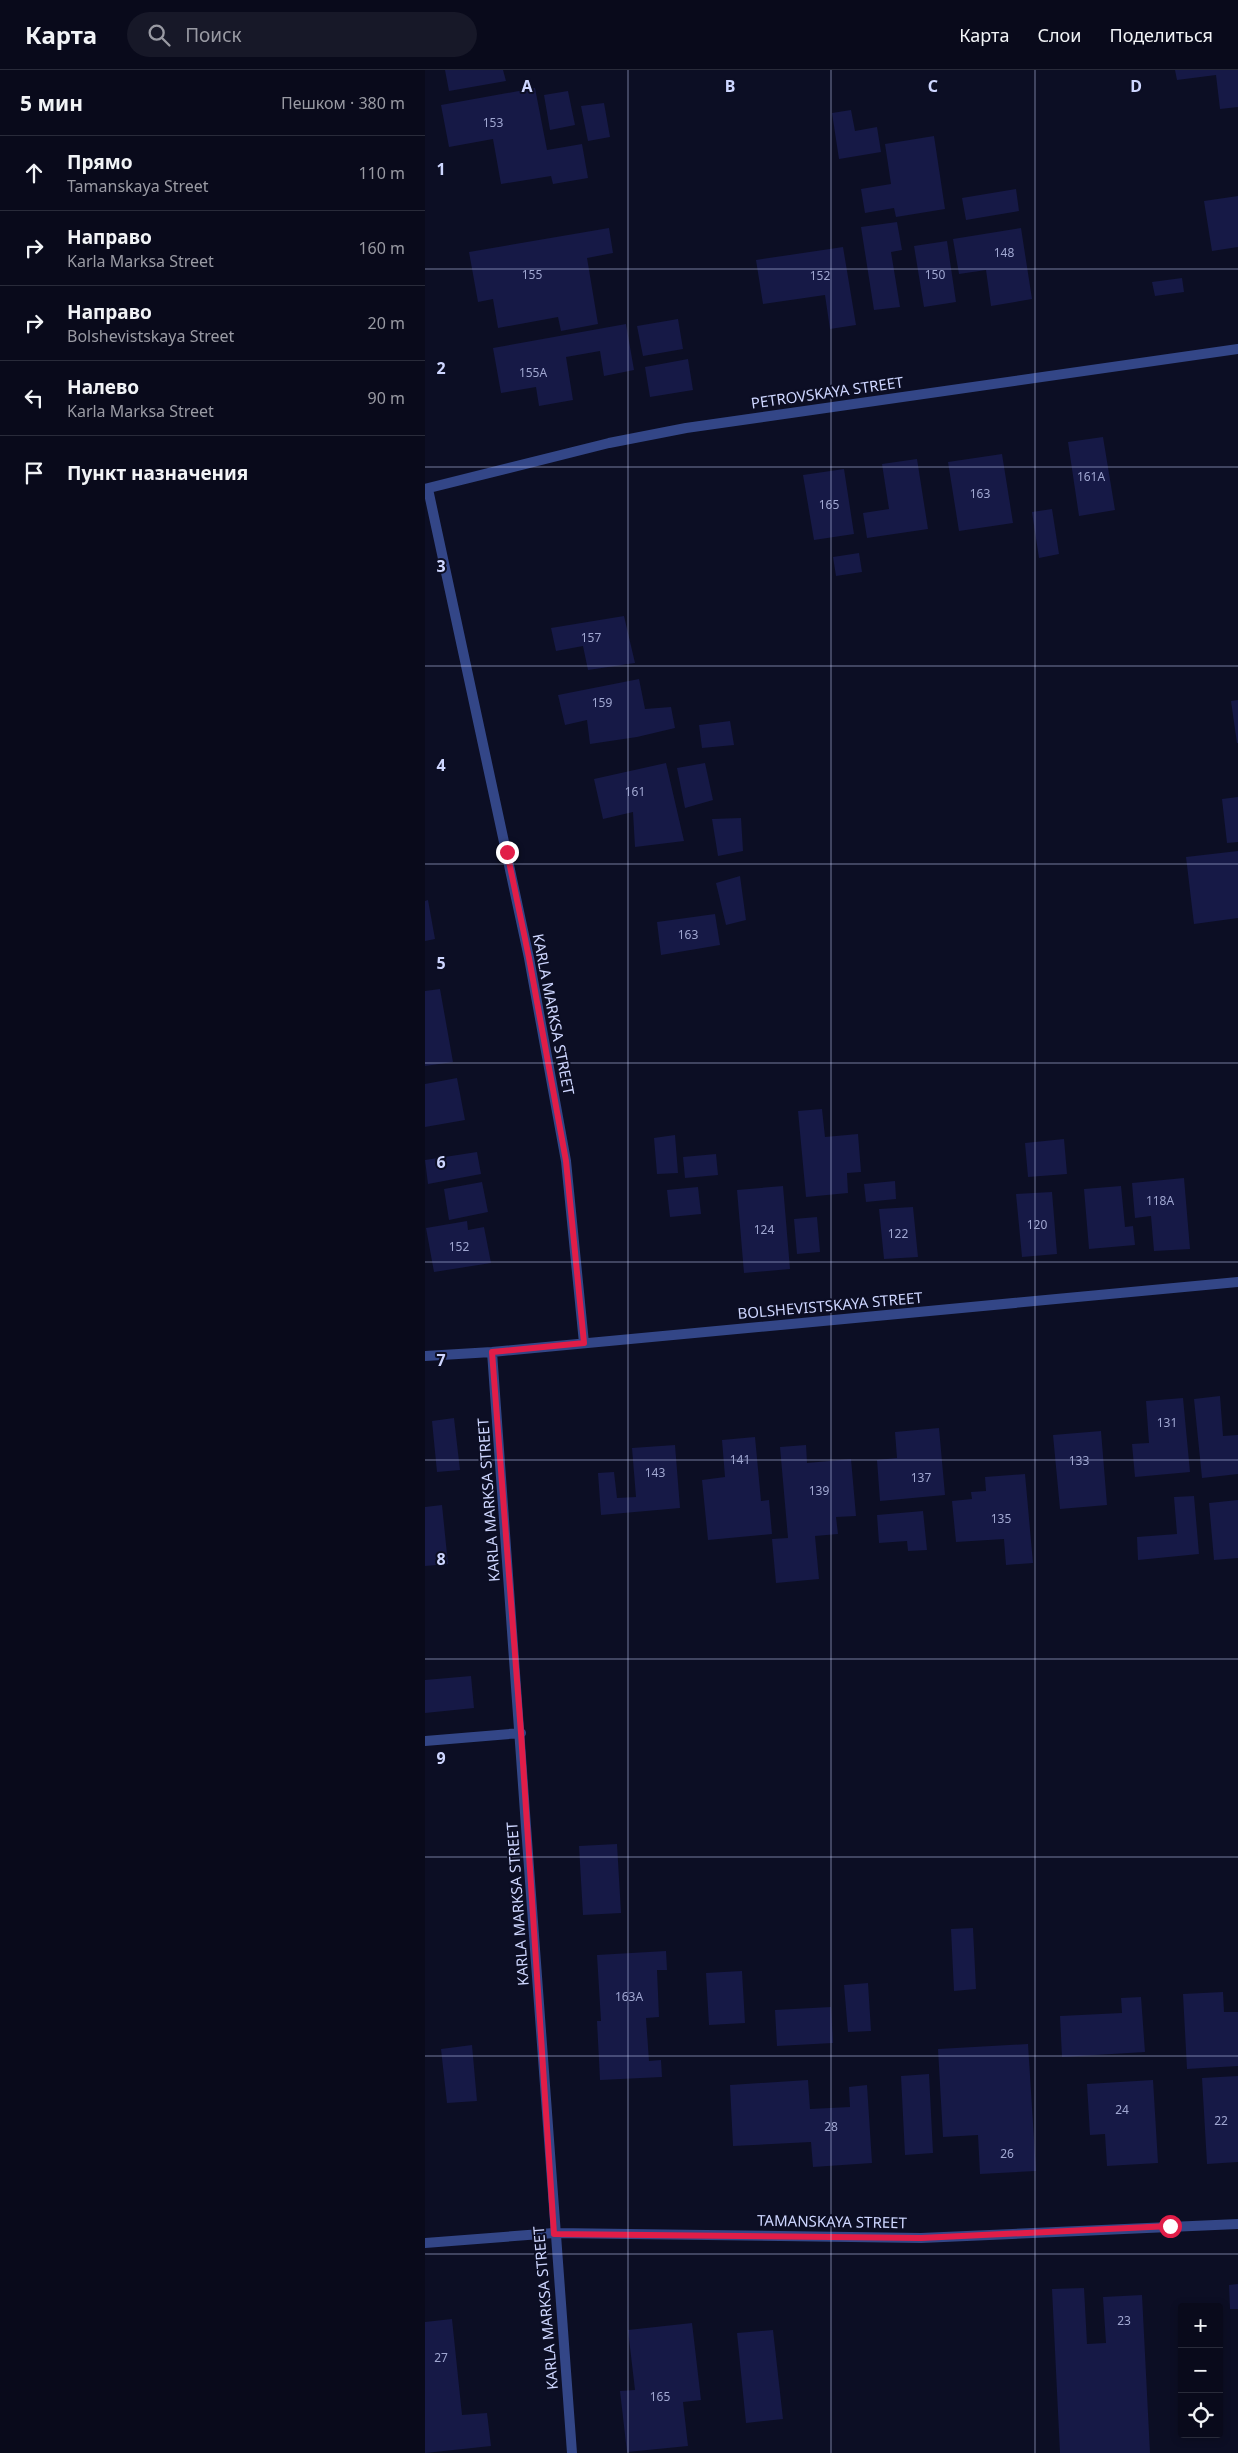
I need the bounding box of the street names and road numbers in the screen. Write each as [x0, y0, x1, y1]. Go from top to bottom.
street label: PETROVSKAYA STREET [749, 371, 905, 413]
street label: KARLA MARKSA STREET [529, 932, 580, 1097]
street label: BOLSHEVISTSKAYA STREET [737, 1287, 924, 1323]
street label: KARLA MARKSA STREET [472, 1417, 504, 1582]
street label: KARLA MARKSA STREET [501, 1821, 533, 1986]
street label: TAMANSKAYA STREET [757, 2210, 908, 2232]
street label: KARLA MARKSA STREET [528, 2225, 562, 2391]

